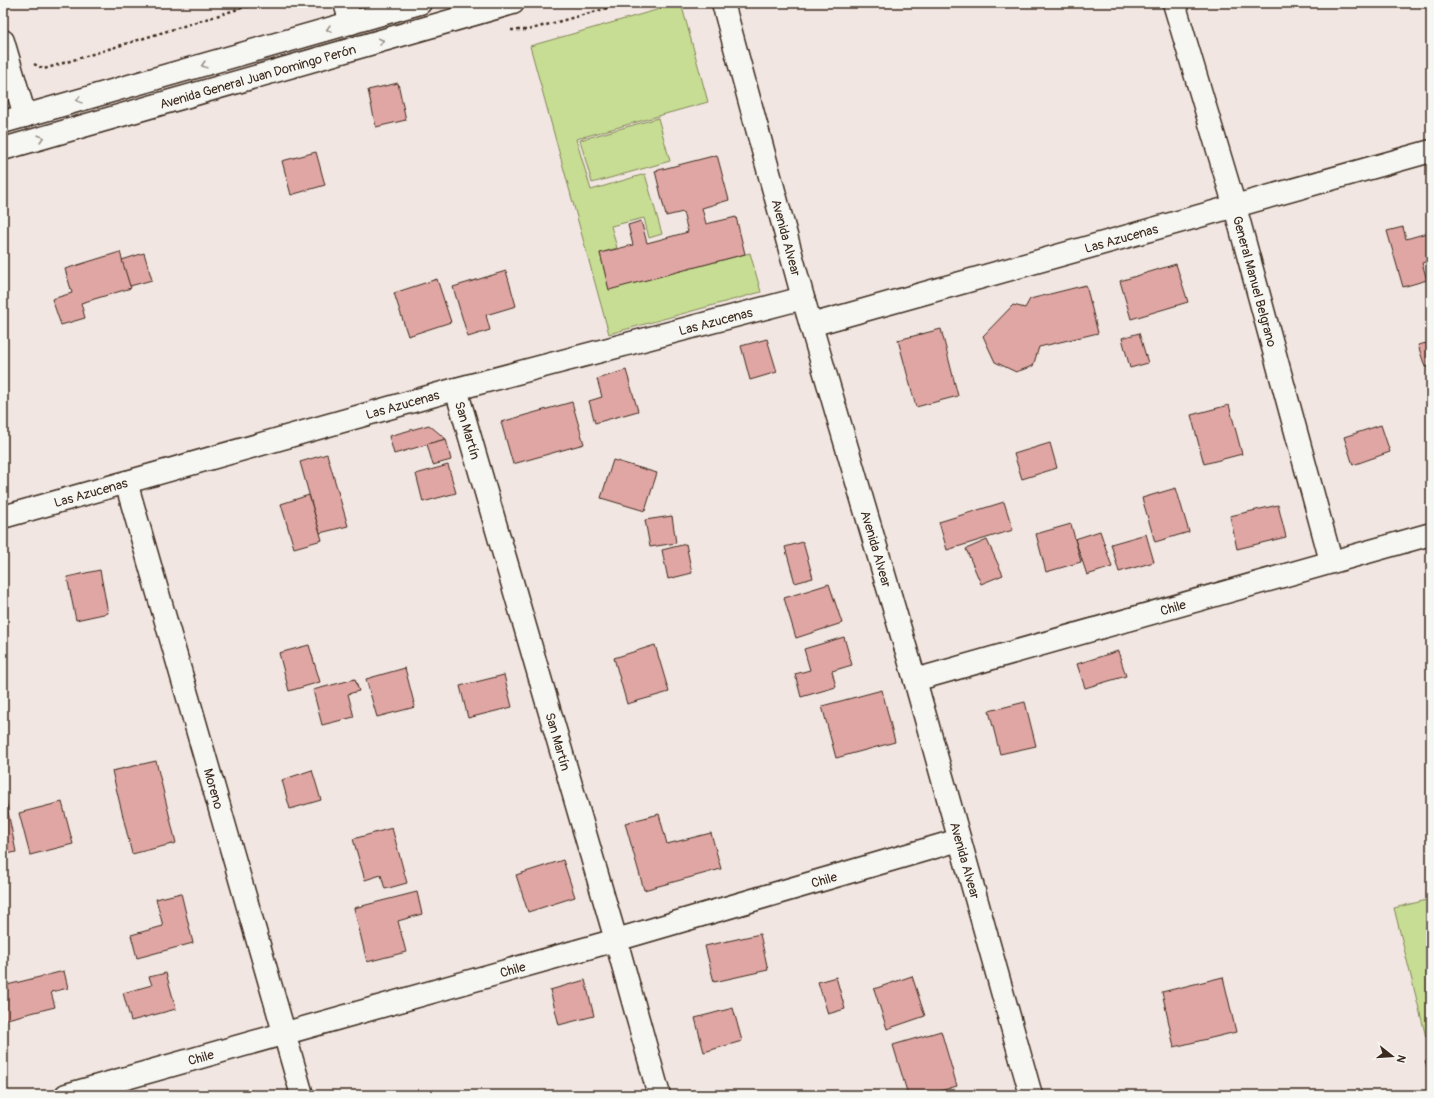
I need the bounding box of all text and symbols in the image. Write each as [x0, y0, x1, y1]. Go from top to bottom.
one-way arrow [326, 24, 333, 33]
one-way arrow [377, 37, 384, 46]
street label: Avenida General Juan Domingo Perón [158, 41, 358, 113]
one-way arrow [201, 60, 208, 69]
one-way arrow [76, 96, 82, 104]
one-way arrow [37, 134, 44, 143]
street label: Avenida Alvear [768, 197, 804, 278]
street label: General Manuel Belgrano [1229, 214, 1280, 349]
street label: Las Azucenas [1083, 221, 1160, 257]
street label: Las Azucenas [677, 305, 755, 339]
street label: Las Azucenas [364, 387, 441, 423]
street label: San Martín [451, 400, 483, 462]
street label: Las Azucenas [52, 475, 130, 511]
street label: Avenida Alvear [857, 509, 894, 590]
street label: Chile [1158, 597, 1188, 619]
street label: San Martín [541, 711, 573, 773]
street label: Moreno [200, 767, 226, 811]
street label: Avenida Alvear [946, 820, 983, 901]
street label: Chile [809, 869, 840, 892]
street label: Chile [498, 959, 528, 981]
north arrow [1372, 1036, 1412, 1076]
street label: Chile [186, 1047, 216, 1069]
text: N [1394, 1053, 1408, 1065]

